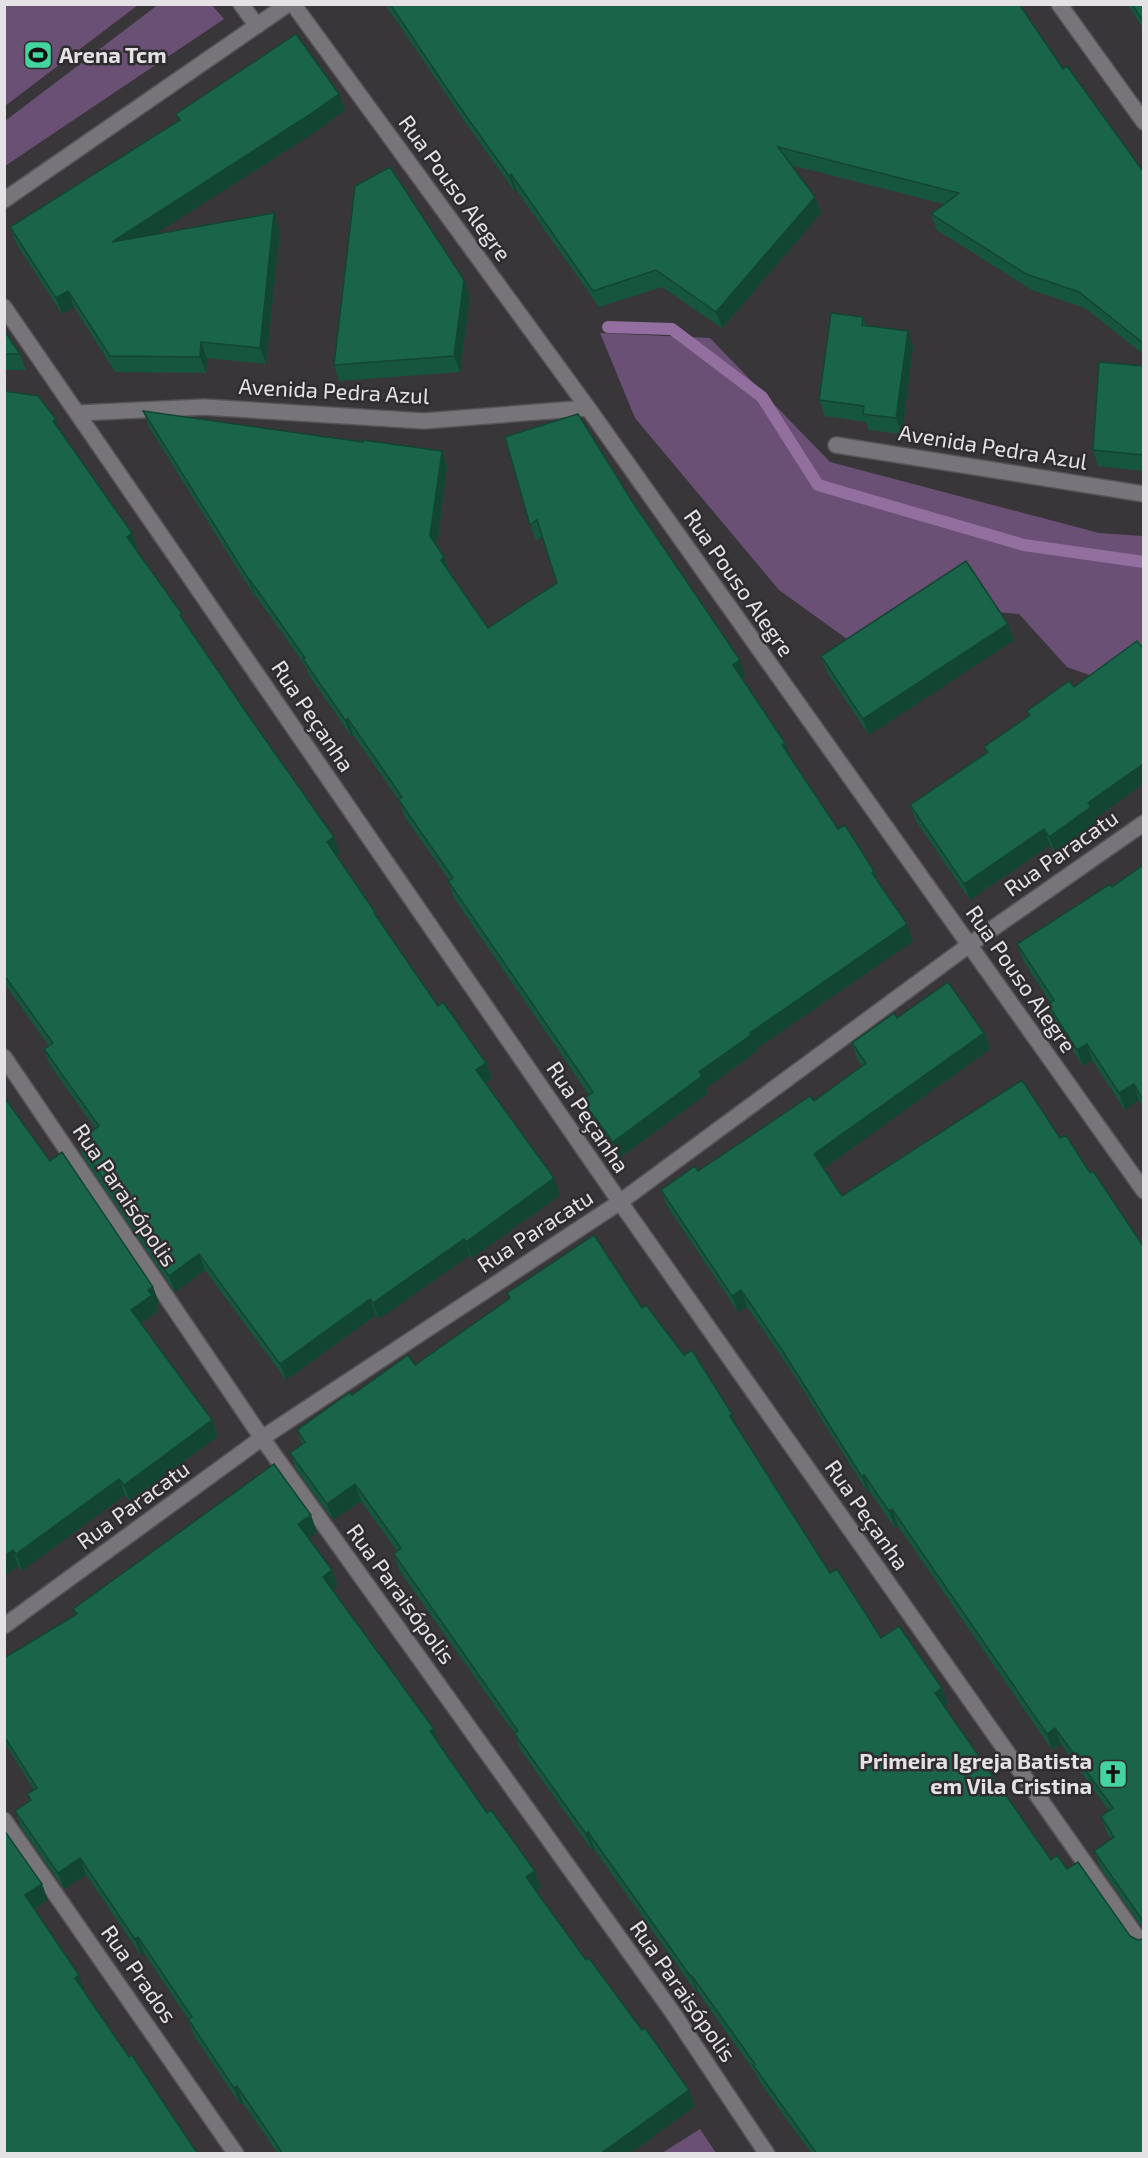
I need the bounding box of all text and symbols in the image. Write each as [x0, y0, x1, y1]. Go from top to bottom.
sports icon: Arena Tcm [22, 39, 54, 71]
place label: Arena Tcm [59, 41, 167, 67]
street label: Rua Pouso Alegre [394, 110, 517, 265]
street label: Avenida Pedra Azul [238, 372, 431, 408]
street label: Avenida Pedra Azul [897, 418, 1090, 474]
street label: Rua Pouso Alegre [679, 504, 800, 661]
street label: Rua Peçanha [266, 655, 360, 777]
street label: Rua Paracatu [999, 803, 1122, 901]
street label: Rua Pouso Alegre [961, 900, 1082, 1057]
street label: Rua Peçanha [541, 1056, 635, 1178]
street label: Rua Paraisópolis [68, 1118, 183, 1271]
street label: Rua Paracatu [472, 1183, 597, 1277]
street label: Rua Peçanha [819, 1454, 915, 1576]
street label: Rua Paracatu [71, 1455, 194, 1554]
street label: Rua Paraisópolis [342, 1518, 461, 1668]
place label: Primeira Igreja Batista em Vila Cristina [859, 1747, 1092, 1798]
church icon: Primeira Igreja Batista em Vila Cristina [1097, 1758, 1129, 1790]
street label: Rua Paraisópolis [625, 1915, 742, 2066]
street label: Rua Prados [97, 1920, 183, 2027]

